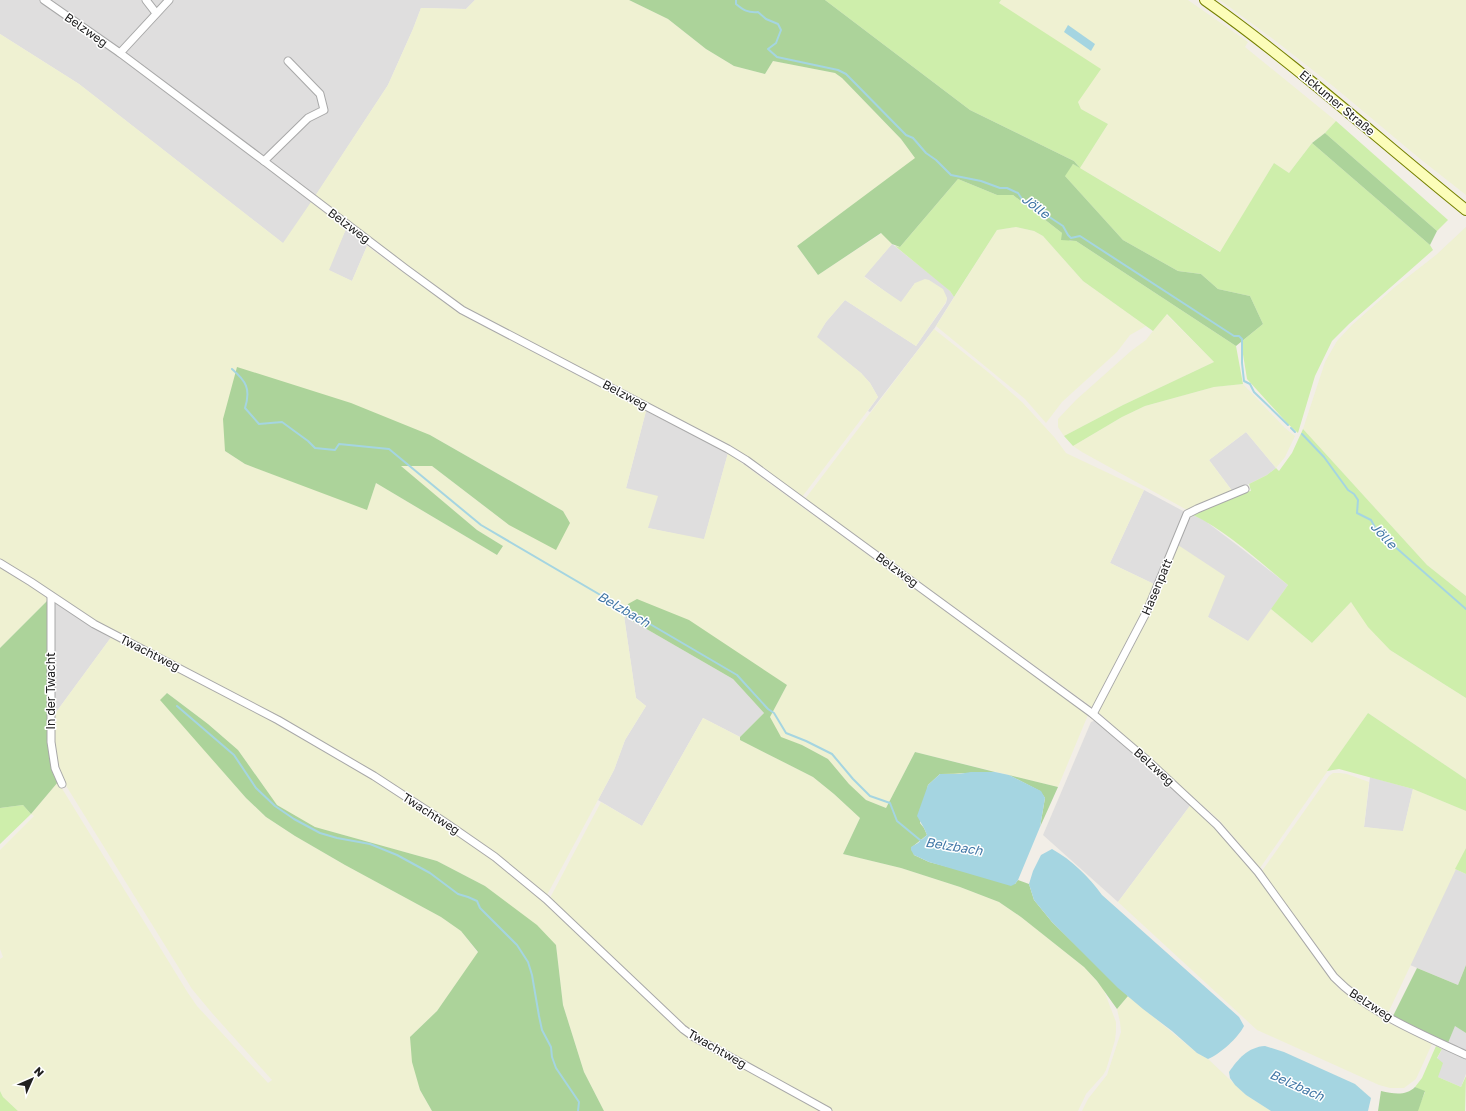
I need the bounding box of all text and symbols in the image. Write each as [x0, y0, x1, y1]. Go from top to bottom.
street label: Belzweg [62, 9, 111, 50]
street label: Eickumer Straße [1297, 67, 1378, 139]
water label: Jölle [1019, 190, 1054, 223]
street label: Belzweg [325, 205, 373, 246]
street label: Belzweg [600, 376, 650, 413]
water label: Jölle [1368, 518, 1401, 553]
street label: Belzweg [873, 549, 922, 590]
street label: Hasenpatt [1138, 556, 1175, 617]
water label: Belzbach [595, 588, 654, 631]
street label: Twachtweg [118, 631, 183, 674]
street label: In der Twacht [43, 652, 58, 730]
street label: Belzweg [1131, 745, 1178, 789]
street label: Twachtweg [400, 790, 463, 838]
water label: Belzbach [924, 834, 985, 859]
street label: Belzweg [1347, 985, 1396, 1024]
street label: Twachtweg [685, 1026, 749, 1071]
north arrow [12, 1059, 52, 1099]
text: N [32, 1064, 47, 1079]
water label: Belzbach [1267, 1066, 1327, 1104]

